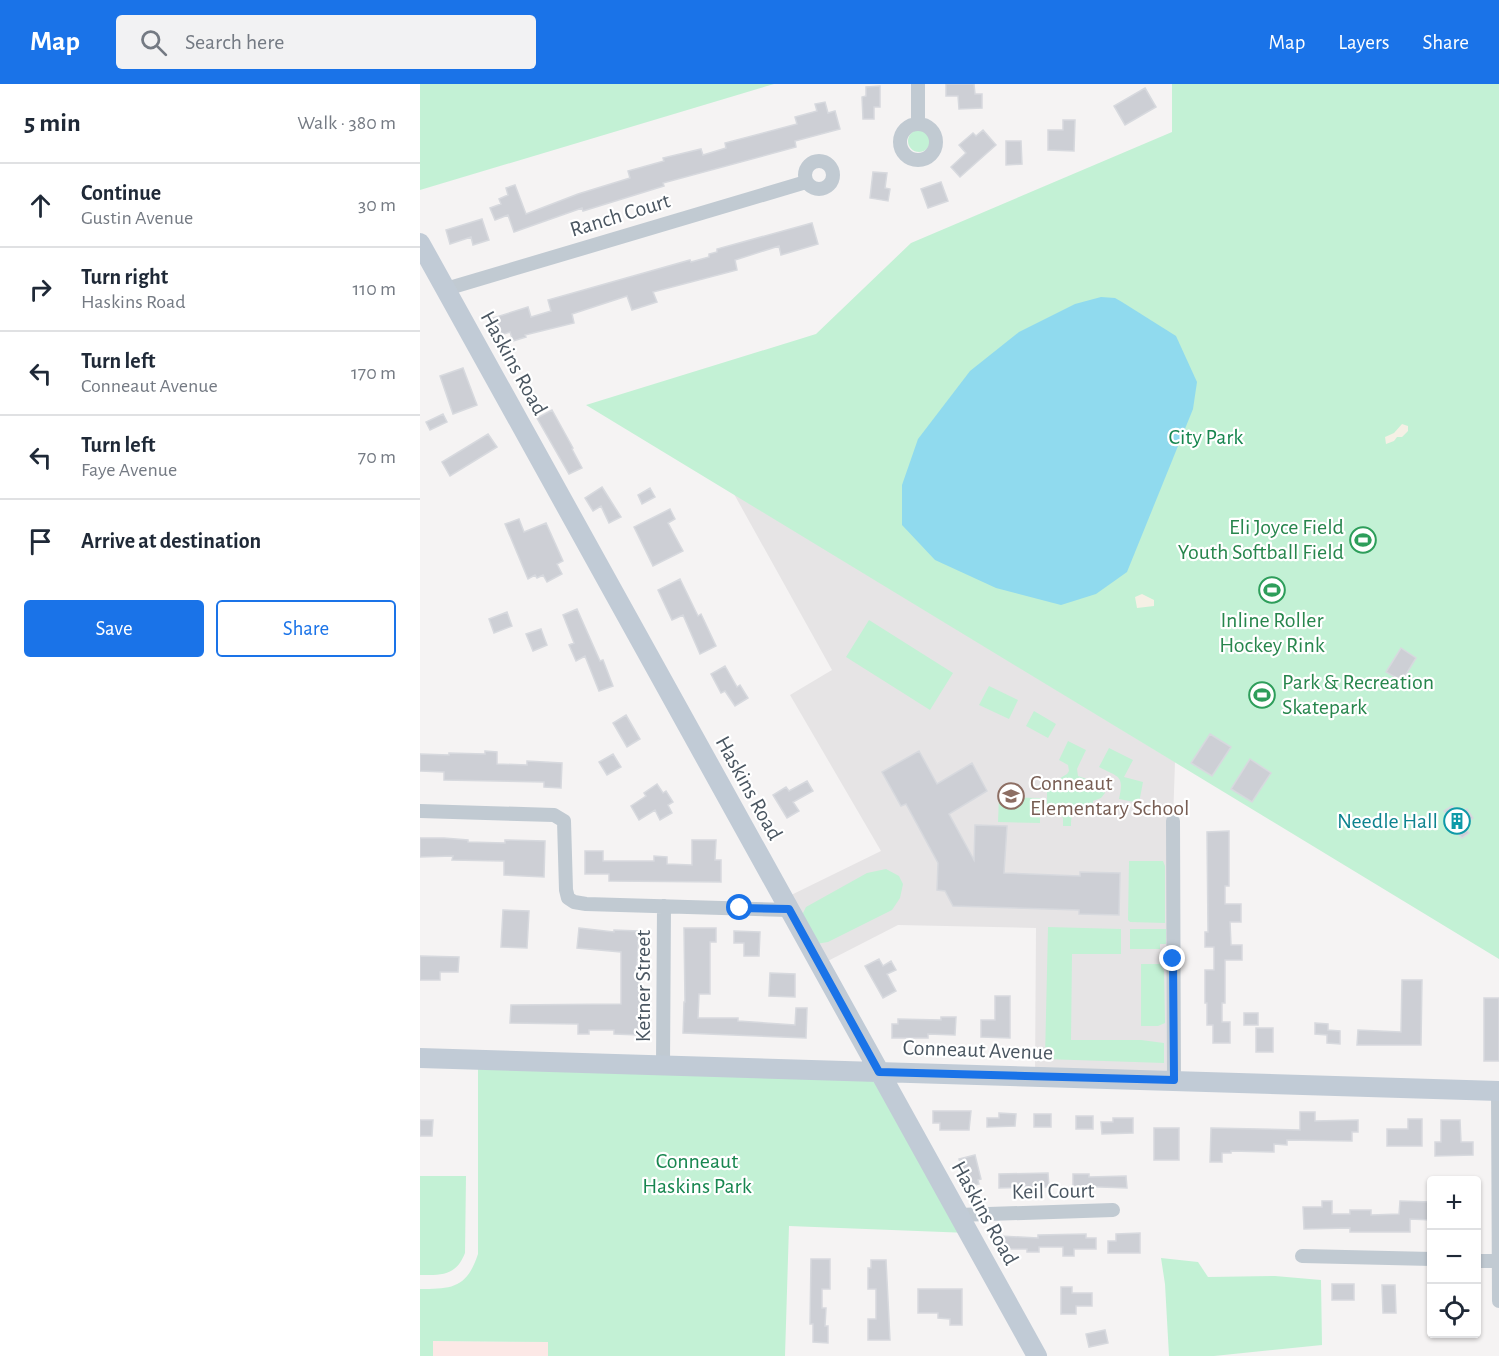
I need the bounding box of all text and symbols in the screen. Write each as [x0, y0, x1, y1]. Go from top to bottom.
search box [116, 15, 536, 69]
icon: search [137, 26, 170, 59]
text: Map [30, 28, 80, 56]
text: Search here [185, 31, 284, 53]
text: Map [1269, 32, 1305, 53]
text: Layers [1338, 32, 1389, 53]
text: Share [1422, 32, 1469, 53]
text: 5 min [24, 110, 81, 136]
text: Walk · 380 m [297, 113, 396, 133]
text: Continue [81, 182, 161, 204]
icon: ahead [24, 189, 57, 222]
street label: Ranch Court [567, 189, 673, 241]
text: 30 m [358, 195, 396, 215]
text: Gustin Avenue [81, 208, 193, 228]
text: Turn right [81, 266, 168, 288]
icon: right [24, 273, 57, 306]
text: 110 m [352, 279, 396, 299]
text: Haskins Road [81, 292, 186, 312]
street label: Haskins Road [476, 307, 552, 419]
text: Turn left [81, 350, 155, 372]
icon: left [24, 357, 57, 390]
text: 170 m [351, 363, 396, 383]
text: Conneaut Avenue [81, 376, 218, 396]
park label: City Park [1169, 426, 1243, 448]
text: Turn left [81, 434, 155, 456]
icon: left [24, 441, 57, 474]
text: 70 m [358, 447, 396, 467]
text: Faye Avenue [81, 460, 177, 480]
place label: Eli Joyce Field Youth Softball Field [1178, 516, 1344, 563]
icon: arrive [24, 525, 57, 558]
sports icon: Eli Joyce Field Youth Softball Field [1348, 525, 1378, 555]
text: Arrive at destination [81, 530, 261, 552]
sports icon: Inline Roller Hockey Rink [1257, 575, 1287, 605]
button: Save [24, 600, 204, 657]
button: Share [216, 600, 396, 657]
place label: Inline Roller Hockey Rink [1219, 609, 1325, 656]
place label: Park & Recreation Skatepark [1282, 671, 1434, 718]
sports icon: Park & Recreation Skatepark [1247, 680, 1277, 710]
street label: Haskins Road [711, 732, 787, 844]
place label: Conneaut Elementary School [1030, 772, 1190, 819]
school or university icon: Conneaut Elementary School [996, 781, 1026, 811]
building icon: Needle Hall [1442, 806, 1472, 836]
place label: Needle Hall [1337, 810, 1438, 832]
route start [726, 894, 752, 920]
street label: Ketner Street [632, 930, 654, 1042]
route end [1159, 945, 1185, 971]
street label: Conneaut Avenue [902, 1036, 1054, 1064]
park label: Conneaut Haskins Park [642, 1150, 752, 1197]
street label: Haskins Road [947, 1157, 1023, 1269]
map controls [1427, 1176, 1481, 1338]
button: + [1427, 1176, 1481, 1230]
street label: Keil Court [1011, 1179, 1095, 1203]
button: − [1427, 1230, 1481, 1284]
button: locate [1427, 1284, 1481, 1338]

